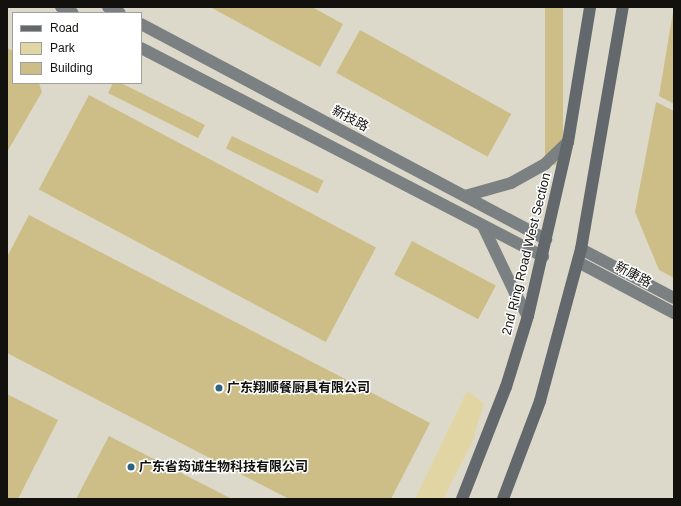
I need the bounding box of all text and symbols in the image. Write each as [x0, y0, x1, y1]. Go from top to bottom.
legend [12, 12, 142, 84]
text: Road [50, 21, 79, 35]
text: Park [50, 41, 75, 55]
text: Building [50, 61, 93, 75]
street label: 新技路 [329, 103, 371, 135]
street label: 2nd Ring Road West Section [499, 171, 555, 337]
street label: 新康路 [612, 259, 654, 291]
place label: 广东翔顺餐厨具有限公司 [227, 380, 370, 396]
marker: 广东翔顺餐厨具有限公司 [214, 383, 224, 393]
place label: 广东省筠诚生物科技有限公司 [139, 459, 308, 475]
marker: 广东省筠诚生物科技有限公司 [126, 462, 136, 472]

